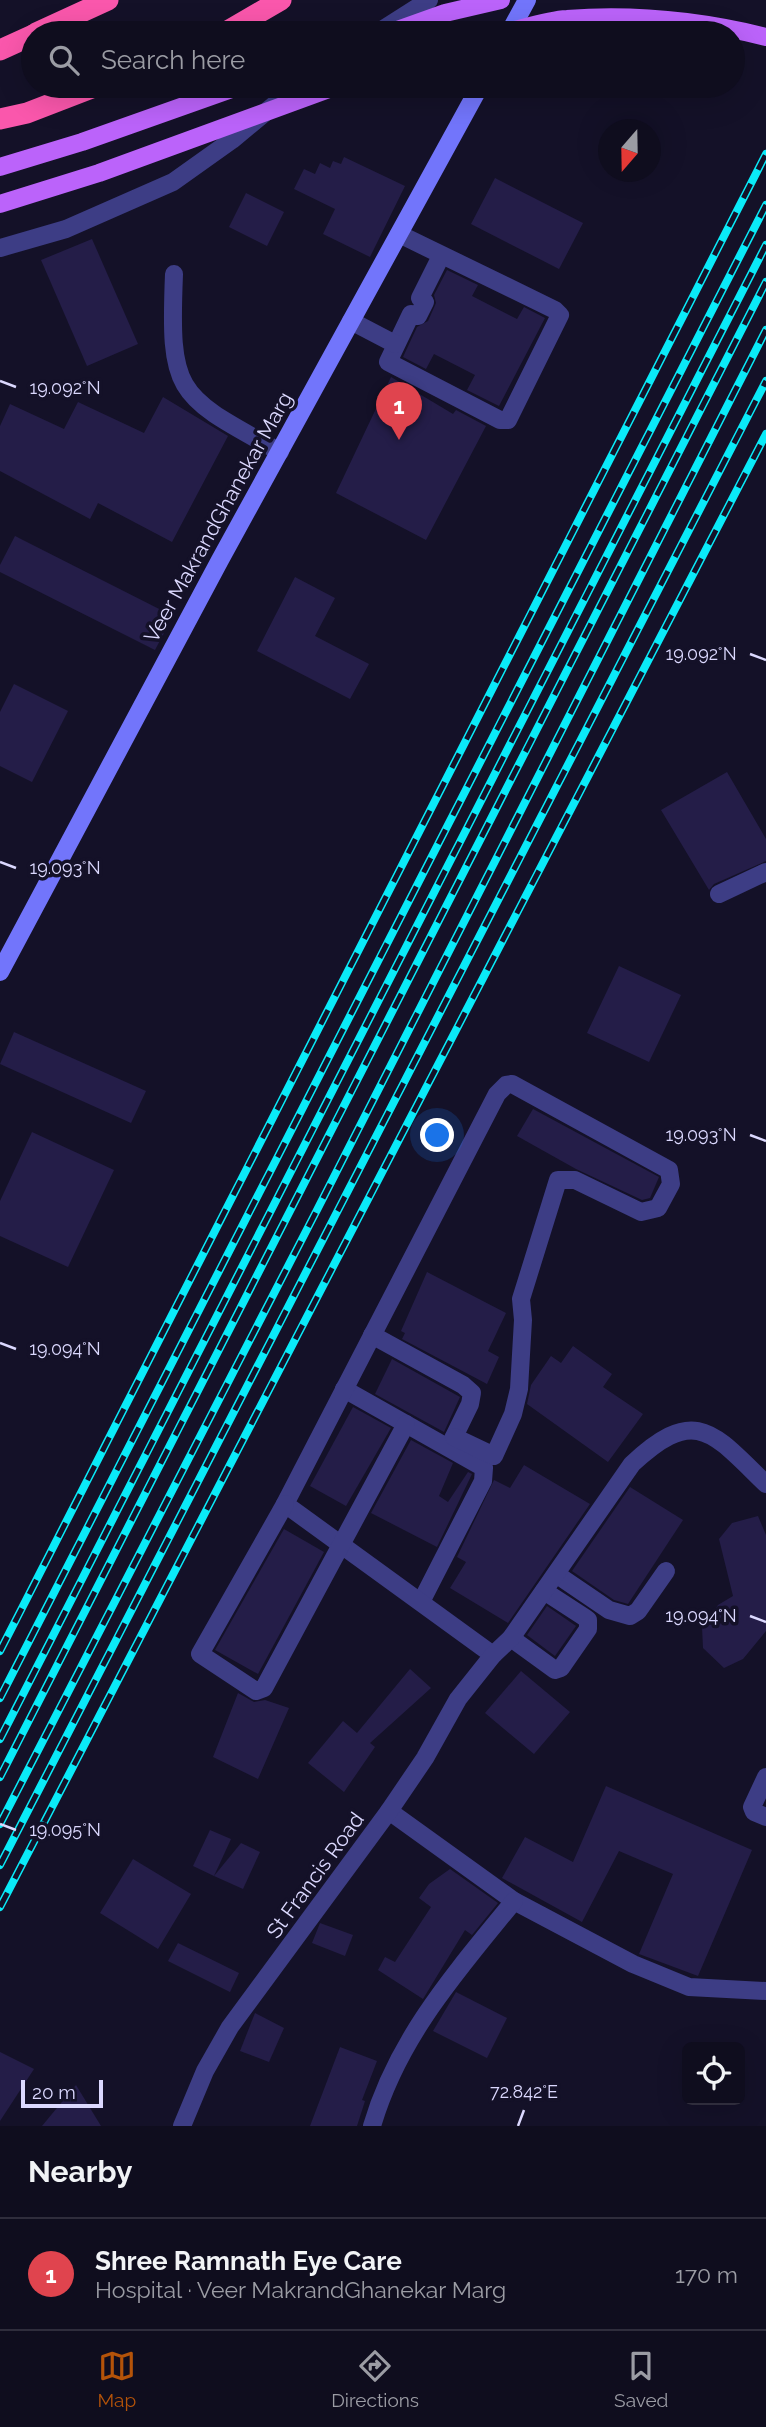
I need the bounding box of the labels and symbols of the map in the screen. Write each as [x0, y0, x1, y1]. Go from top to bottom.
north arrow [598, 119, 661, 182]
text: 19.092°N [29, 377, 101, 398]
pin: 1 [376, 382, 422, 440]
street label: Veer MakrandGhanekar Marg [139, 387, 297, 647]
text: 19.092°N [665, 643, 737, 664]
text: 19.093°N [29, 857, 101, 878]
your location [420, 1118, 454, 1152]
text: 19.093°N [665, 1124, 737, 1145]
text: 19.094°N [29, 1338, 101, 1359]
text: 19.094°N [665, 1605, 737, 1626]
street label: St Francis Road [261, 1807, 369, 1943]
text: 19.095°N [29, 1819, 101, 1840]
scale bar [21, 2077, 103, 2109]
text: 72.842°E [490, 2081, 558, 2102]

